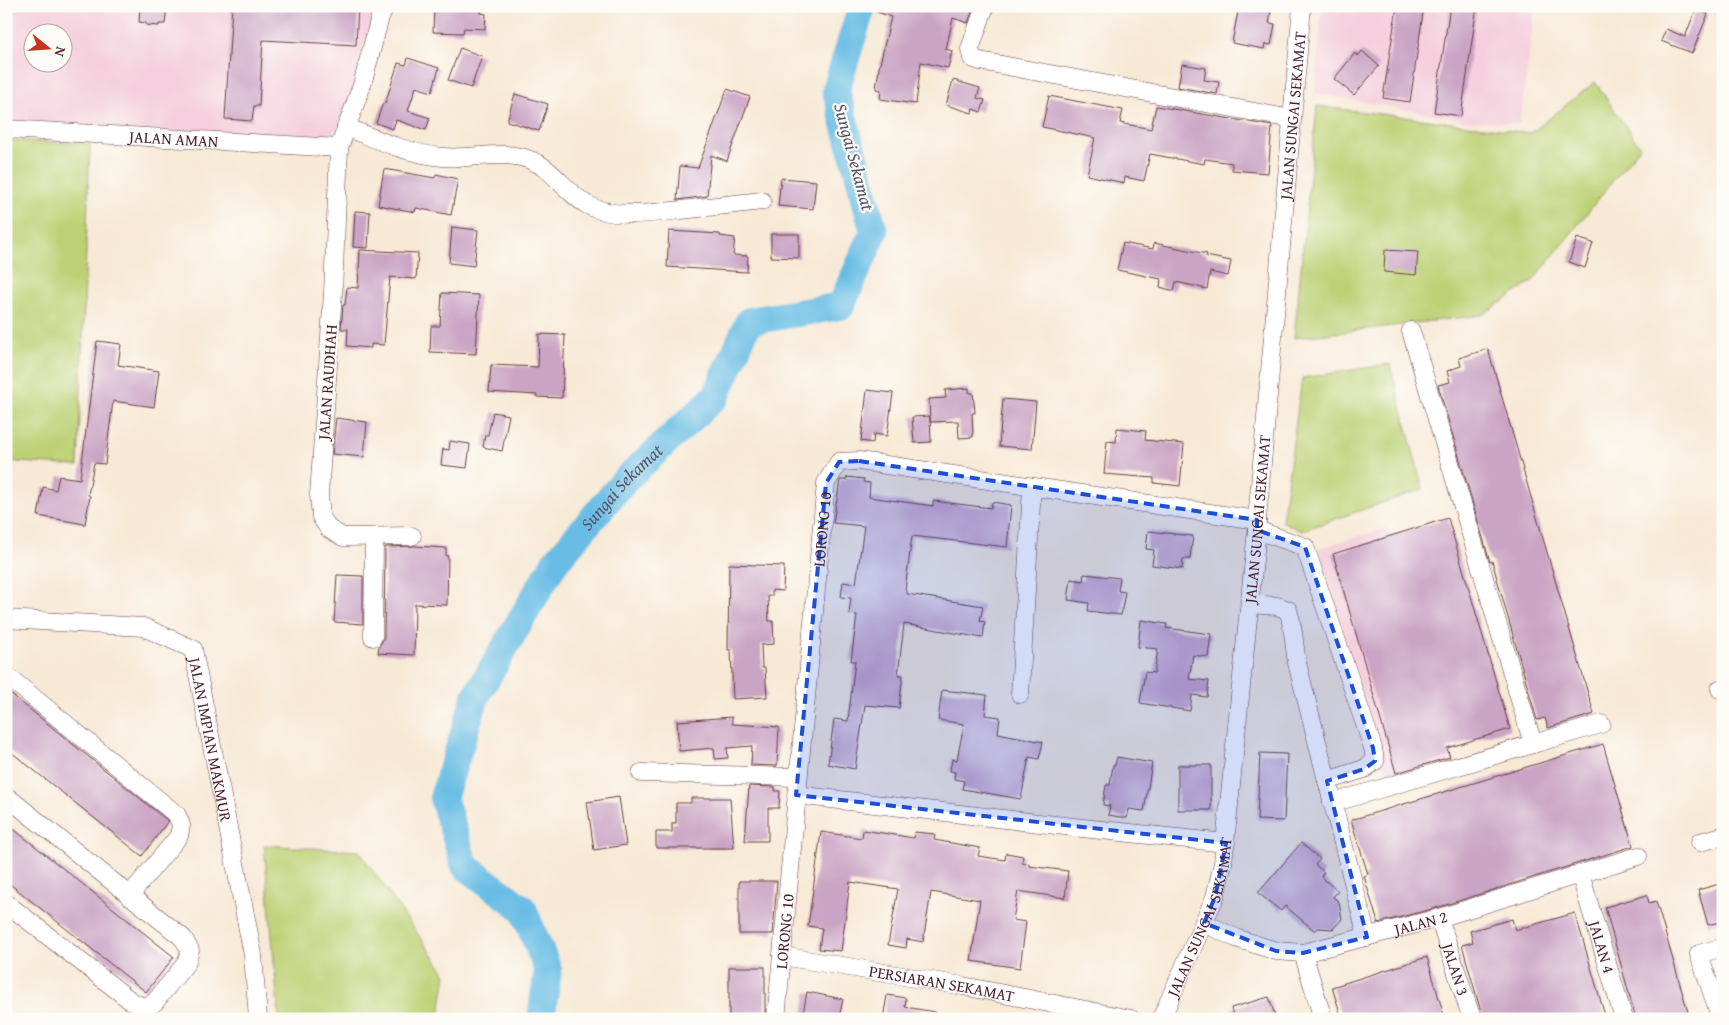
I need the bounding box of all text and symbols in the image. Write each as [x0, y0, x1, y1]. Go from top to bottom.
north arrow [22, 22, 72, 72]
street label: JALAN SUNGAI SEKAMAT [1273, 30, 1312, 203]
text: N [49, 44, 71, 60]
water label: Sungai Sekamat [827, 100, 882, 214]
street label: JALAN AMAN [126, 124, 219, 153]
street label: JALAN RAUDHAH [311, 323, 343, 443]
street label: JALAN SUNGAI SEKAMAT [1237, 434, 1276, 606]
water label: Sungai Sekamat [574, 437, 669, 536]
street label: LORONG 10 [806, 490, 837, 568]
street label: JALAN IMPIAN MAKMUR [183, 653, 239, 824]
street label: JALAN SUNGAI SEKAMAT [1160, 836, 1238, 1002]
street label: LORONG 10 [769, 892, 800, 970]
street label: JALAN 2 [1390, 904, 1450, 942]
street label: JALAN 4 [1582, 916, 1621, 976]
street label: JALAN 3 [1435, 938, 1476, 999]
street label: PERSIARAN SEKAMAT [867, 959, 1017, 1008]

